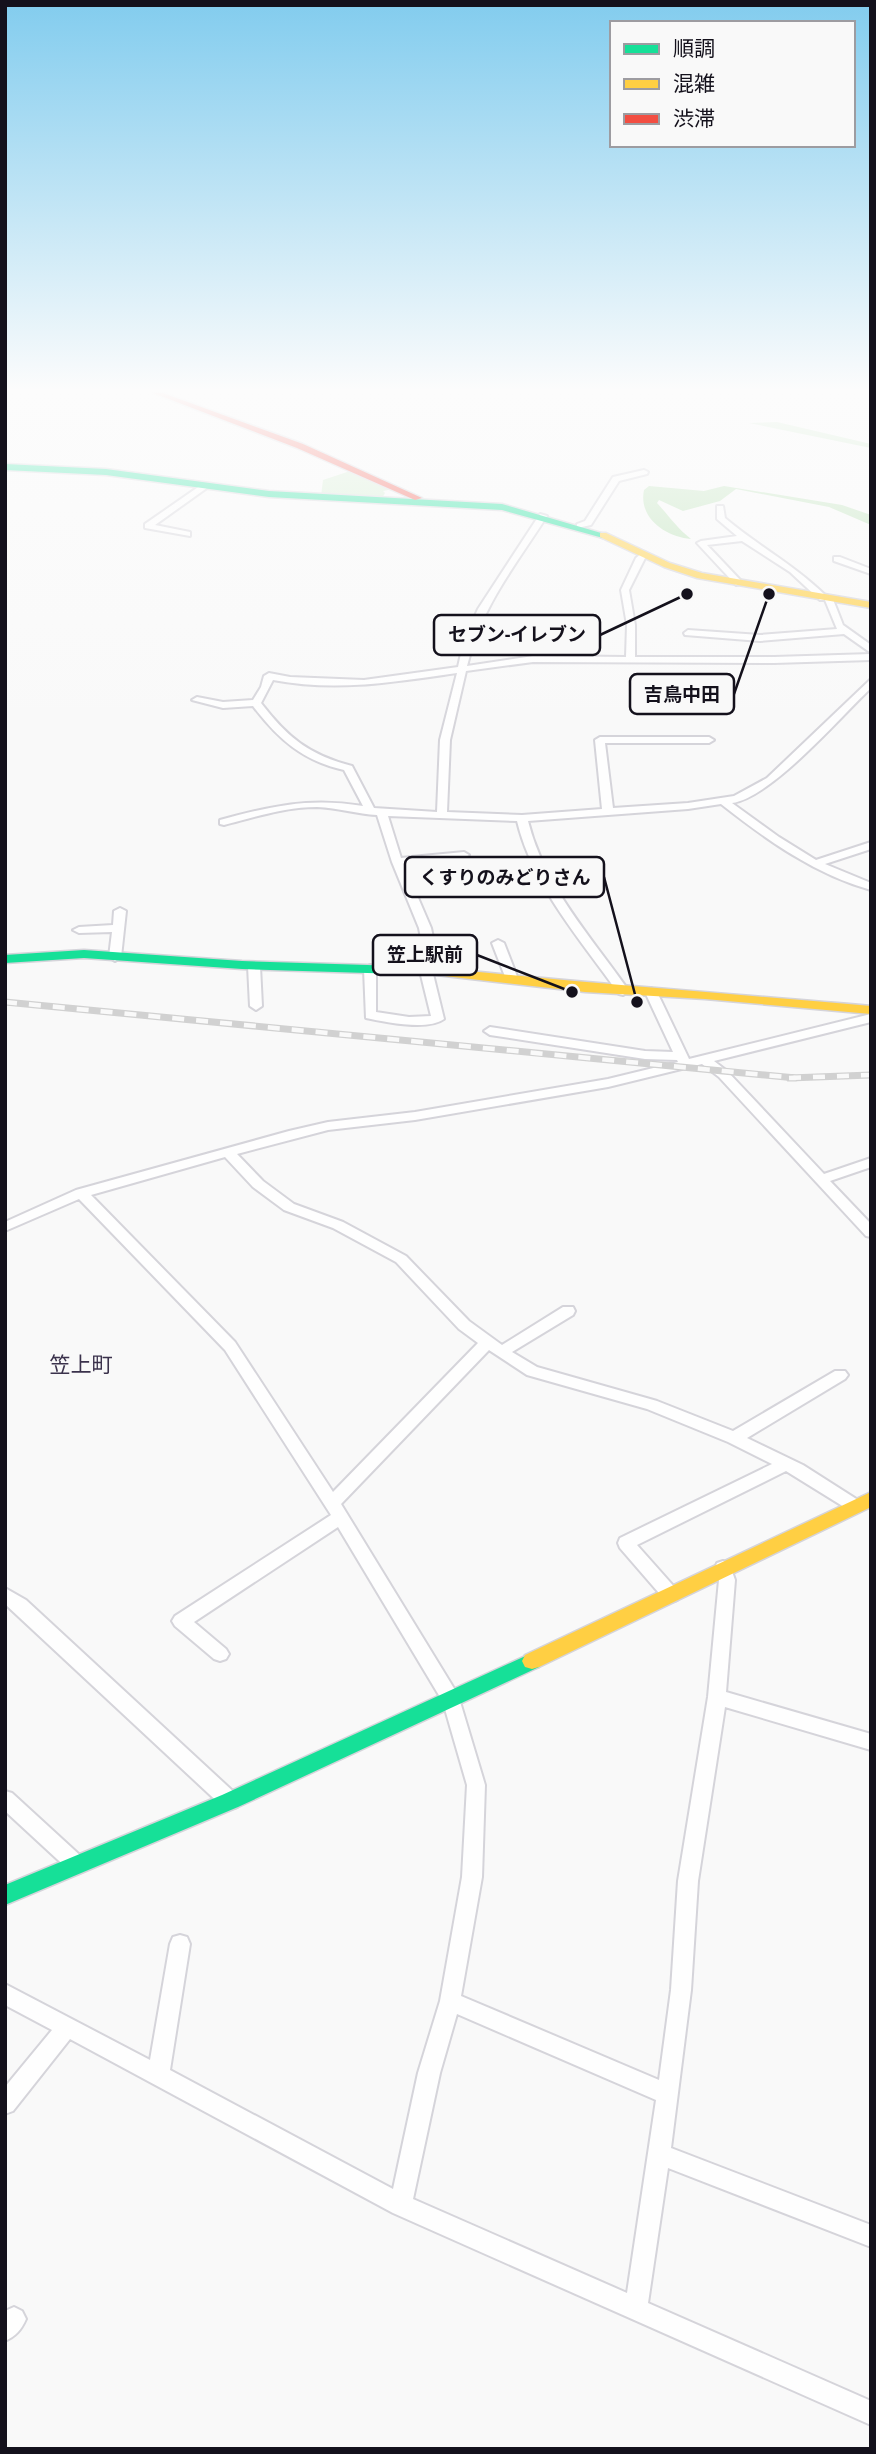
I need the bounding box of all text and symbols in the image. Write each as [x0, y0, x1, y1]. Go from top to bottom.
legend [610, 21, 855, 147]
text: 順調 [673, 34, 715, 63]
text: 混雑 [673, 69, 715, 98]
text: 渋滞 [673, 104, 715, 133]
callout: セブン-イレブン [434, 615, 600, 655]
text: セブン-イレブン [448, 621, 586, 647]
callout: 吉鳥中田 [630, 674, 734, 714]
text: 吉鳥中田 [644, 681, 720, 707]
callout: くすりのみどりさん [405, 857, 604, 897]
text: くすりのみどりさん [419, 864, 591, 890]
callout: 笠上駅前 [373, 935, 477, 975]
text: 笠上駅前 [387, 941, 463, 967]
district label: 笠上町 [50, 1350, 113, 1379]

